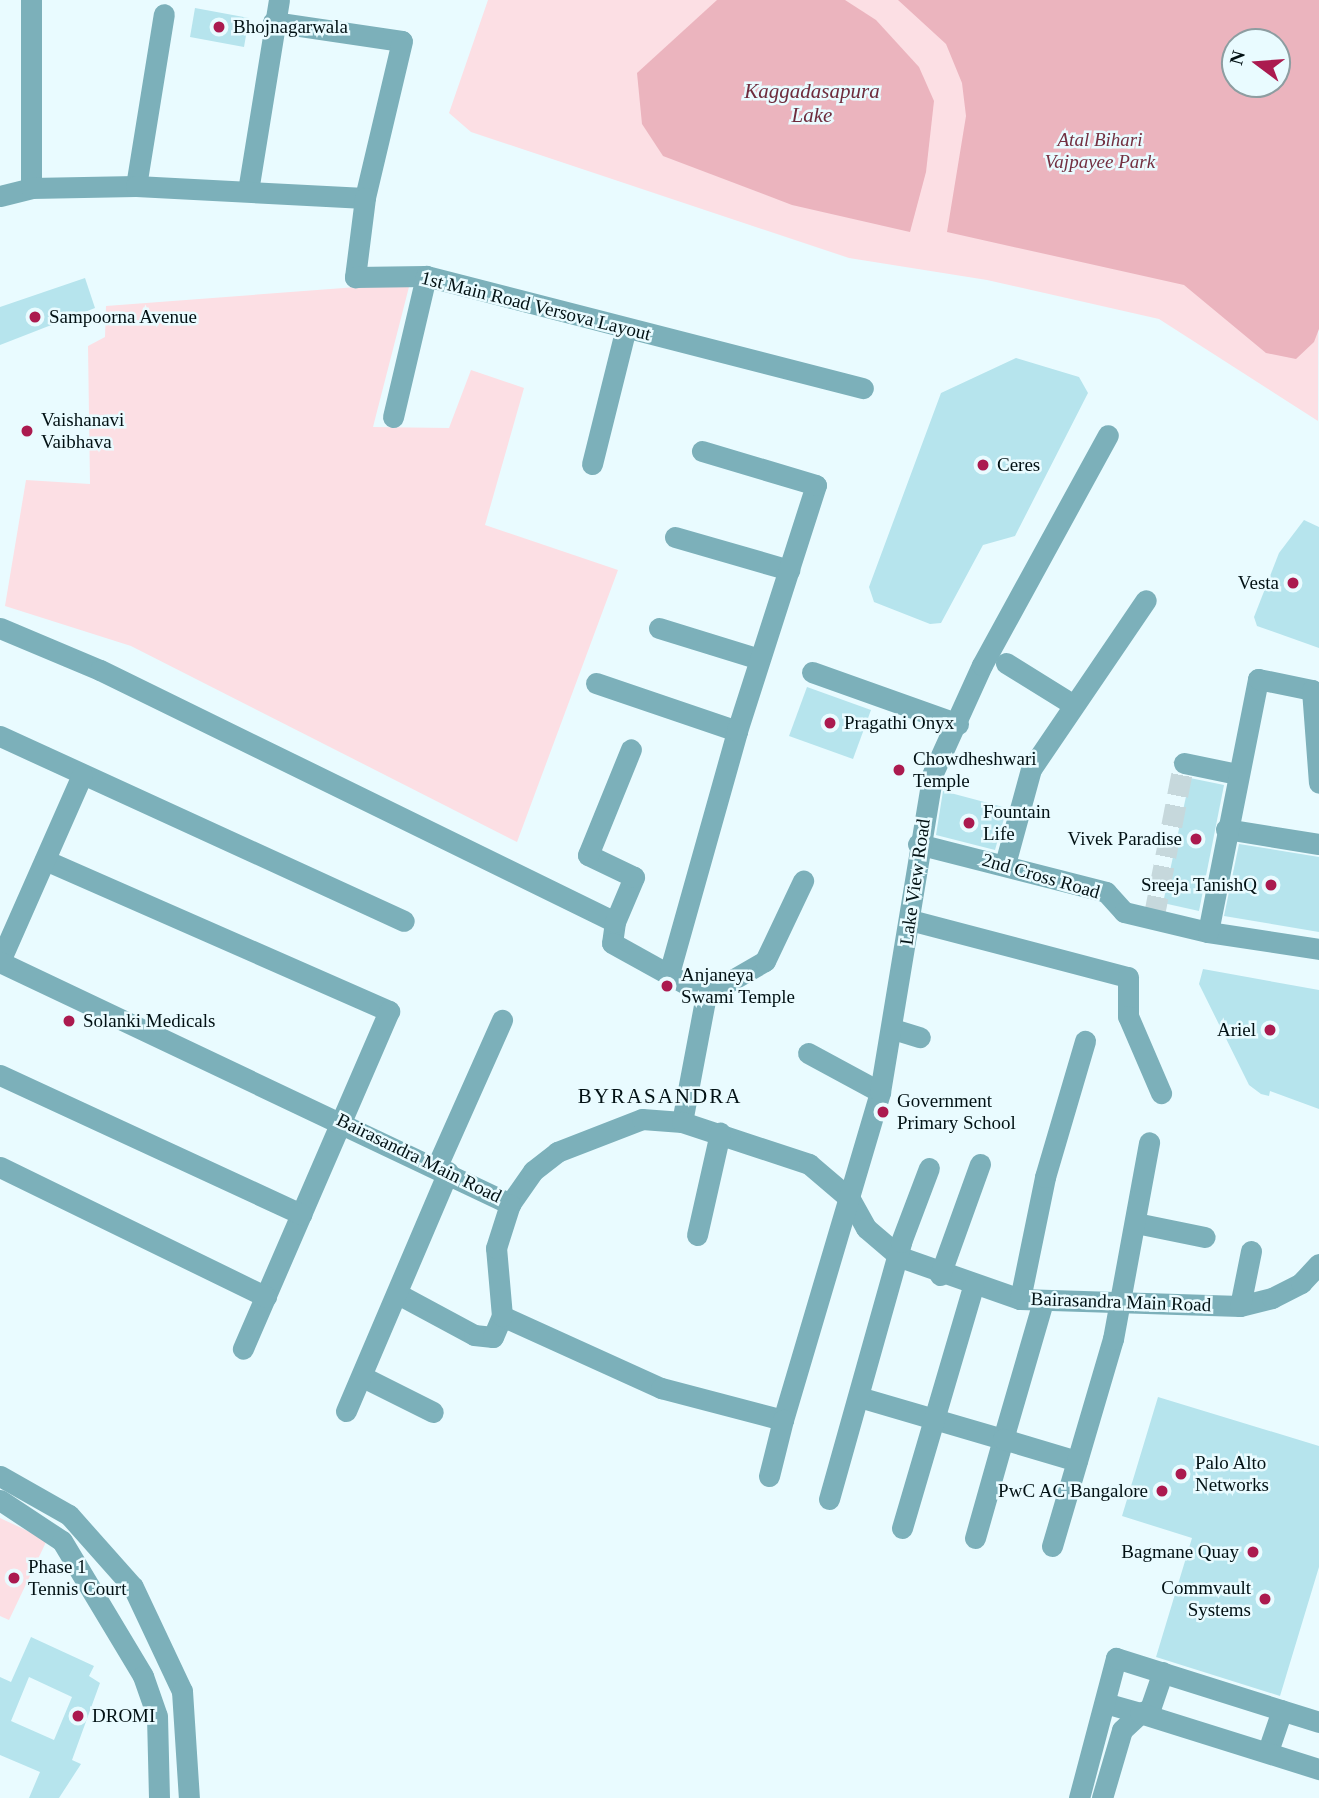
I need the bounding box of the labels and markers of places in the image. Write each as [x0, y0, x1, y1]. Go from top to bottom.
place label: Bhojnagarwala [233, 16, 348, 38]
marker: Bhojnagarwala [211, 19, 227, 35]
place label: Sampoorna Avenue [49, 306, 198, 328]
marker: Sampoorna Avenue [27, 309, 43, 325]
place label: Vaishanavi Vaibhava [41, 409, 124, 453]
marker: Vaishanavi Vaibhava [19, 423, 35, 439]
place label: Ceres [997, 454, 1040, 476]
marker: Ceres [975, 457, 991, 473]
place label: Vesta [1238, 572, 1279, 594]
marker: Vesta [1285, 575, 1301, 591]
place label: Pragathi Onyx [844, 712, 954, 734]
marker: Pragathi Onyx [822, 715, 838, 731]
place label: Chowdheshwari Temple [913, 748, 1036, 792]
marker: Chowdheshwari Temple [891, 762, 907, 778]
place label: Fountain Life [983, 801, 1051, 845]
marker: Fountain Life [961, 815, 977, 831]
place label: Vivek Paradise [1068, 828, 1182, 850]
marker: Vivek Paradise [1188, 831, 1204, 847]
place label: Sreeja TanishQ [1141, 874, 1257, 896]
marker: Sreeja TanishQ [1263, 877, 1279, 893]
place label: Anjaneya Swami Temple [681, 964, 795, 1008]
marker: Anjaneya Swami Temple [659, 978, 675, 994]
place label: Solanki Medicals [83, 1010, 215, 1032]
marker: Solanki Medicals [61, 1013, 77, 1029]
place label: Ariel [1217, 1019, 1256, 1041]
marker: Ariel [1262, 1022, 1278, 1038]
place label: Government Primary School [897, 1090, 1016, 1134]
marker: Government Primary School [875, 1104, 891, 1120]
place label: Palo Alto Networks [1195, 1452, 1269, 1496]
marker: Palo Alto Networks [1173, 1466, 1189, 1482]
place label: PwC AC Bangalore [997, 1480, 1148, 1502]
marker: PwC AC Bangalore [1154, 1483, 1170, 1499]
place label: Bagmane Quay [1121, 1541, 1239, 1563]
marker: Bagmane Quay [1245, 1544, 1261, 1560]
place label: Phase 1 Tennis Court [28, 1556, 126, 1600]
marker: Phase 1 Tennis Court [6, 1570, 22, 1586]
place label: Commvault Systems [1161, 1577, 1251, 1621]
marker: Commvault Systems [1257, 1591, 1273, 1607]
place label: DROMI [92, 1705, 155, 1727]
marker: DROMI [70, 1708, 86, 1724]

